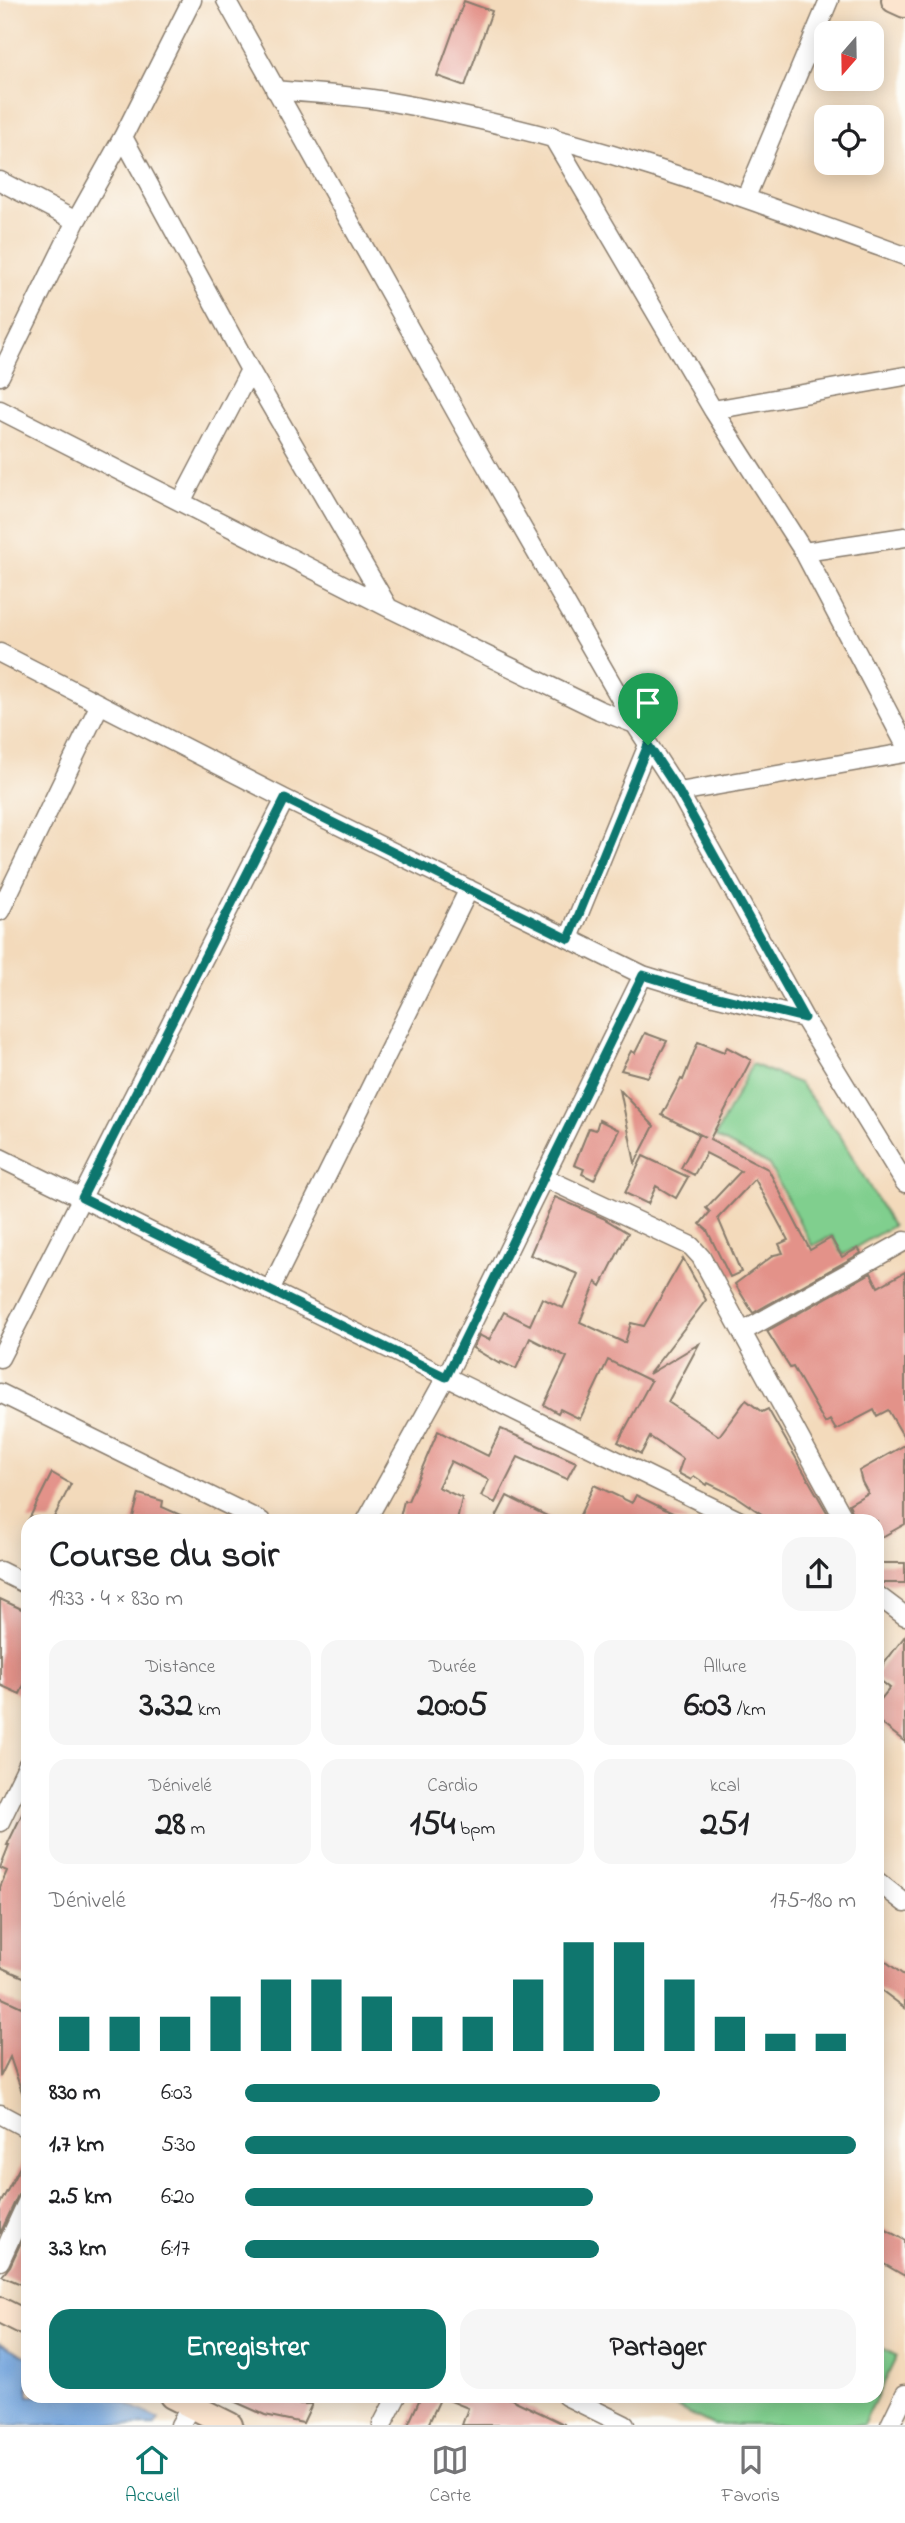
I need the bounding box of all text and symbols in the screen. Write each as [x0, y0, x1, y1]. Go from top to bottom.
north arrow [814, 21, 884, 91]
map controls [814, 21, 884, 175]
button: locate [814, 105, 884, 175]
pin [618, 673, 678, 745]
icon: arrive [629, 684, 667, 722]
text: Course du soir [49, 1529, 279, 1585]
button: share [782, 1537, 856, 1611]
text: 19:33 · 4 × 830 m [49, 1583, 183, 1616]
text: Distance [145, 1654, 215, 1681]
text: Durée [429, 1654, 476, 1681]
text: Allure [703, 1654, 746, 1681]
text: 3.32 [140, 1681, 193, 1732]
text: 20:05 [417, 1681, 488, 1732]
text: 6:03 [684, 1681, 732, 1732]
text: km [193, 1697, 221, 1724]
text: /km [732, 1697, 766, 1724]
text: Dénivelé [148, 1773, 212, 1800]
text: Cardio [427, 1773, 478, 1800]
text: kcal [710, 1773, 740, 1800]
text: 28 [155, 1800, 186, 1851]
text: 154 [410, 1800, 455, 1851]
text: 251 [701, 1800, 749, 1851]
text: m [186, 1816, 205, 1843]
text: bpm [455, 1816, 495, 1843]
text: Dénivelé [49, 1885, 126, 1918]
text: 175–180 m [770, 1885, 856, 1918]
text: 830 m [49, 2077, 101, 2110]
text: 6:03 [161, 2077, 193, 2110]
text: 1.7 km [49, 2129, 104, 2162]
text: 5:30 [161, 2129, 196, 2162]
text: 2.5 km [49, 2181, 112, 2214]
text: 6:20 [161, 2181, 194, 2214]
text: 3.3 km [49, 2233, 106, 2266]
text: 6:17 [161, 2233, 190, 2266]
button: Enregistrer [49, 2309, 446, 2389]
button: Partager [460, 2309, 856, 2389]
tab: Accueil [125, 2441, 180, 2510]
tab: Carte [430, 2441, 471, 2510]
tab: Favoris [721, 2441, 780, 2510]

